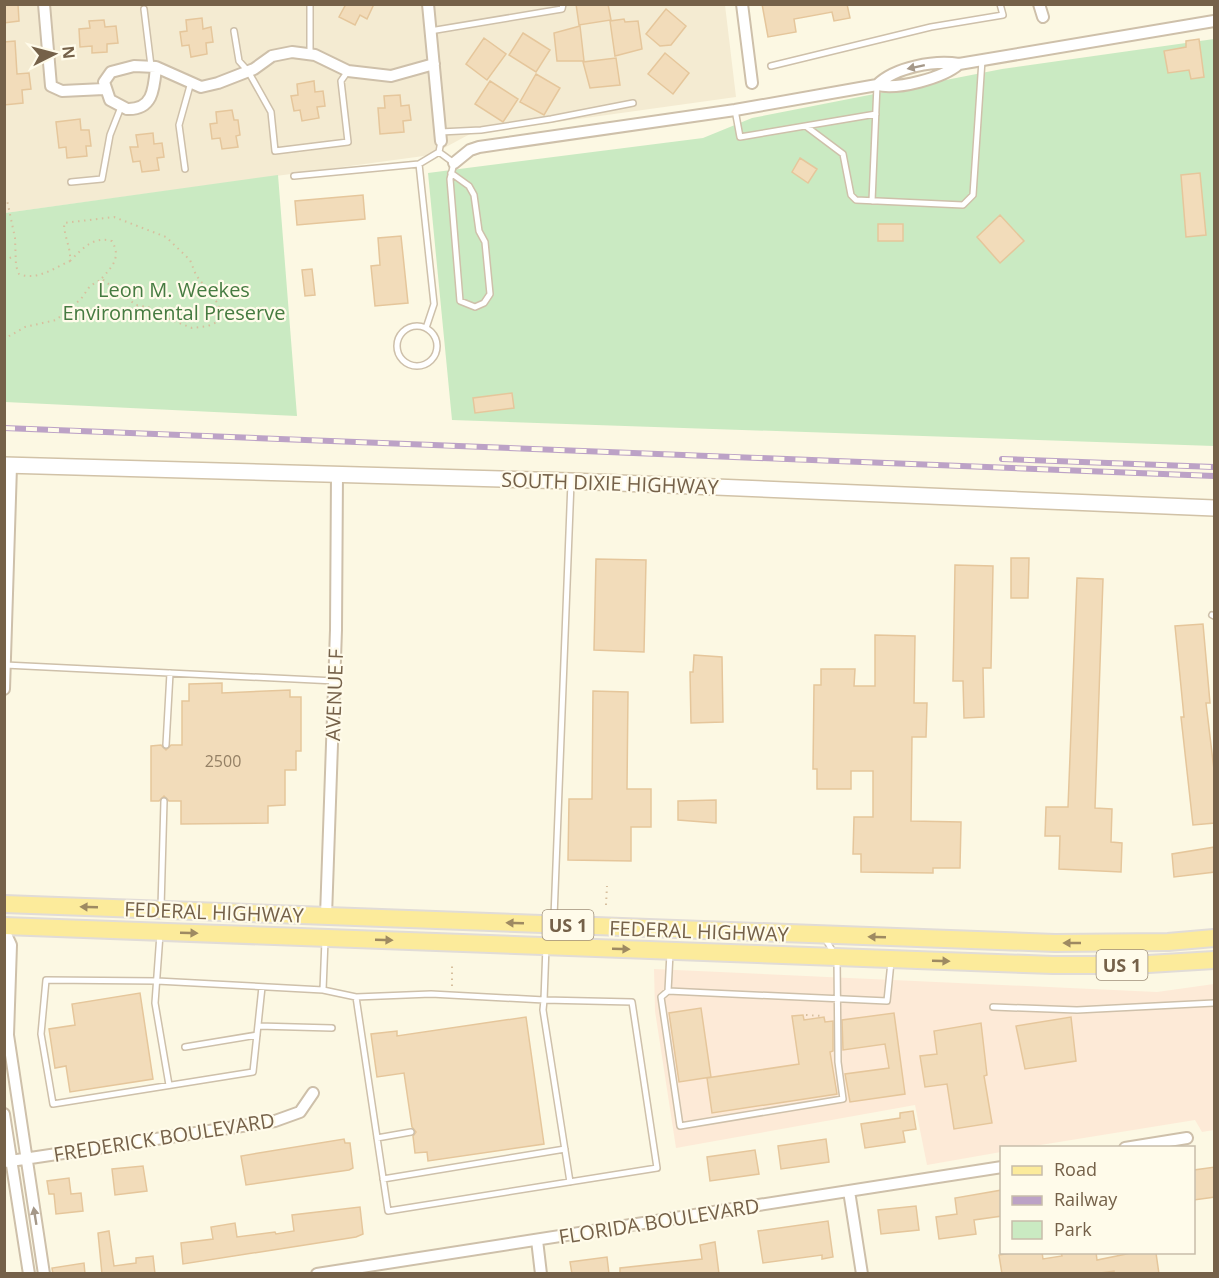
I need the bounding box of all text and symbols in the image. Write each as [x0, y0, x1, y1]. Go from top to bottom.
north arrow [24, 24, 84, 84]
text: N [57, 45, 81, 60]
one-way arrow [907, 63, 926, 73]
park label: Leon M. Weekes Environmental Preserve [63, 276, 285, 326]
street label: SOUTH DIXIE HIGHWAY [501, 466, 720, 500]
street label: AVENUE F [319, 649, 349, 741]
house number: 2500 [205, 750, 241, 772]
street label: FEDERAL HIGHWAY [124, 895, 305, 929]
one-way arrow [80, 903, 99, 912]
road number: US 1 [542, 910, 594, 940]
street label: FEDERAL HIGHWAY [609, 914, 790, 948]
one-way arrow [505, 919, 524, 928]
one-way arrow [179, 929, 198, 938]
one-way arrow [868, 933, 887, 942]
one-way arrow [374, 936, 393, 945]
one-way arrow [1063, 938, 1082, 948]
one-way arrow [611, 945, 630, 954]
road number: US 1 [1096, 950, 1148, 980]
one-way arrow [932, 957, 951, 966]
street label: FREDERICK BOULEVARD [52, 1106, 276, 1168]
legend [1000, 1146, 1195, 1254]
text: Road [1054, 1157, 1097, 1181]
text: Railway [1054, 1187, 1118, 1211]
street label: FLORIDA BOULEVARD [557, 1192, 761, 1250]
one-way arrow [30, 1206, 39, 1225]
text: Park [1054, 1217, 1092, 1241]

